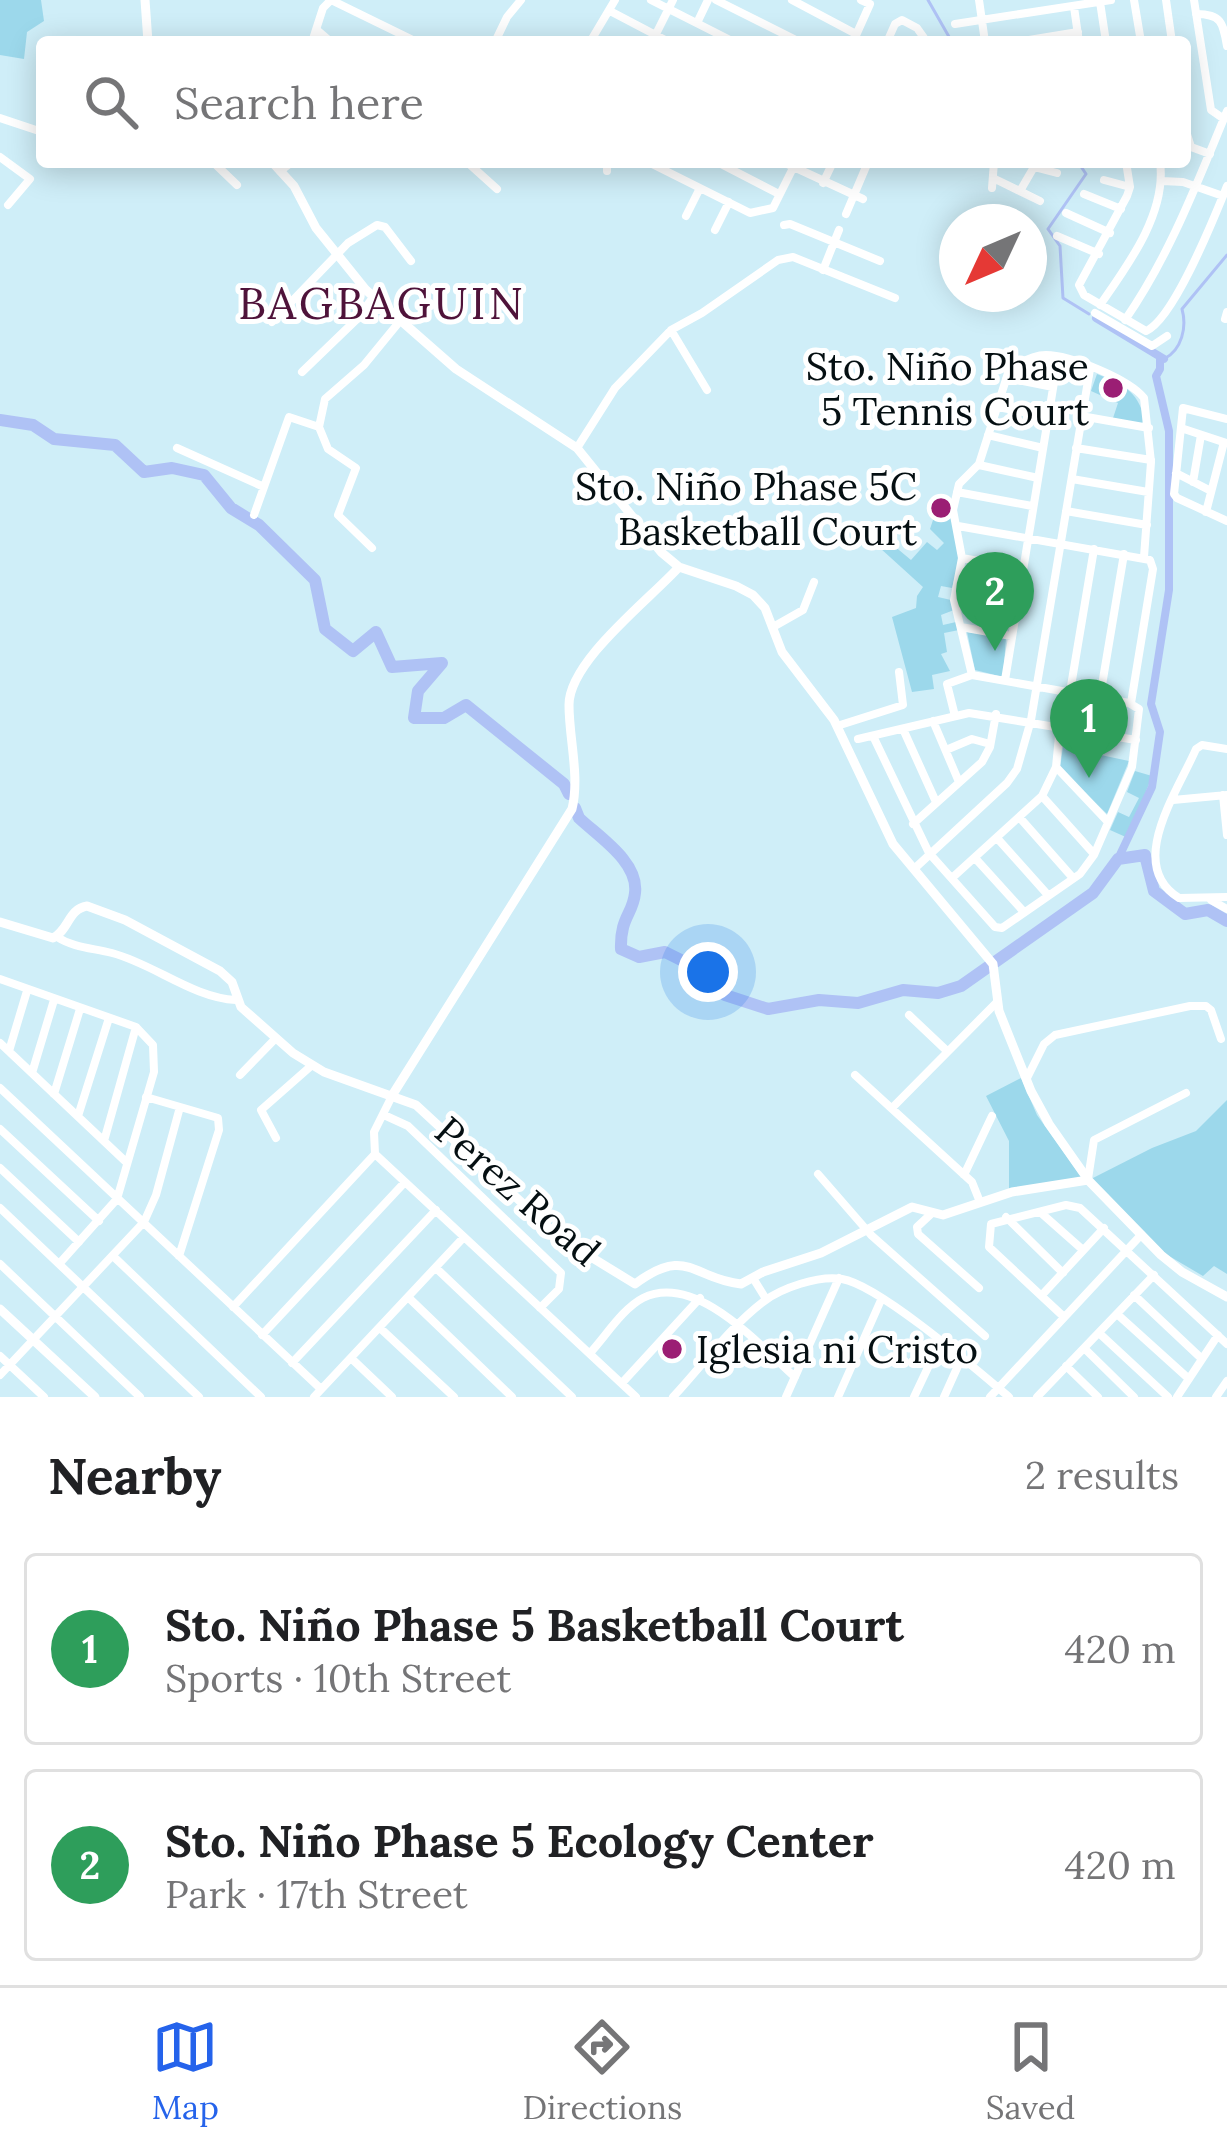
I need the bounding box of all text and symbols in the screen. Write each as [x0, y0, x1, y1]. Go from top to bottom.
search box [36, 36, 1191, 168]
icon: search [78, 69, 144, 135]
text: Search here [174, 74, 424, 131]
north arrow [939, 204, 1047, 312]
district label: BAGBAGUIN [238, 274, 526, 331]
place label: Sto. Niño Phase 5 Tennis Court [806, 341, 1089, 436]
marker: Sto. Niño Phase 5 Tennis Court [1100, 375, 1126, 401]
place label: Sto. Niño Phase 5C Basketball Court [575, 461, 917, 556]
marker: Sto. Niño Phase 5C Basketball Court [928, 495, 954, 521]
pin: 2 [956, 552, 1034, 651]
pin: 1 [1050, 679, 1128, 778]
your location [678, 942, 738, 1002]
street label: Perez Road [425, 1106, 611, 1276]
place label: Iglesia ni Cristo [696, 1324, 978, 1374]
marker: Iglesia ni Cristo [659, 1336, 685, 1362]
text: Nearby [48, 1443, 221, 1508]
text: 2 results [1025, 1450, 1179, 1500]
text: Sto. Niño Phase 5 Basketball Court [165, 1596, 904, 1653]
text: 1 [82, 1624, 98, 1674]
text: 420 m [1065, 1624, 1176, 1674]
text: Sports · 10th Street [165, 1653, 511, 1703]
text: Sto. Niño Phase 5 Ecology Center [165, 1812, 874, 1869]
text: 2 [80, 1840, 100, 1890]
text: 420 m [1065, 1840, 1176, 1890]
text: Park · 17th Street [165, 1869, 468, 1919]
tab: Map [152, 2014, 219, 2128]
tab: Directions [523, 2014, 682, 2128]
tab: Saved [986, 2014, 1075, 2128]

